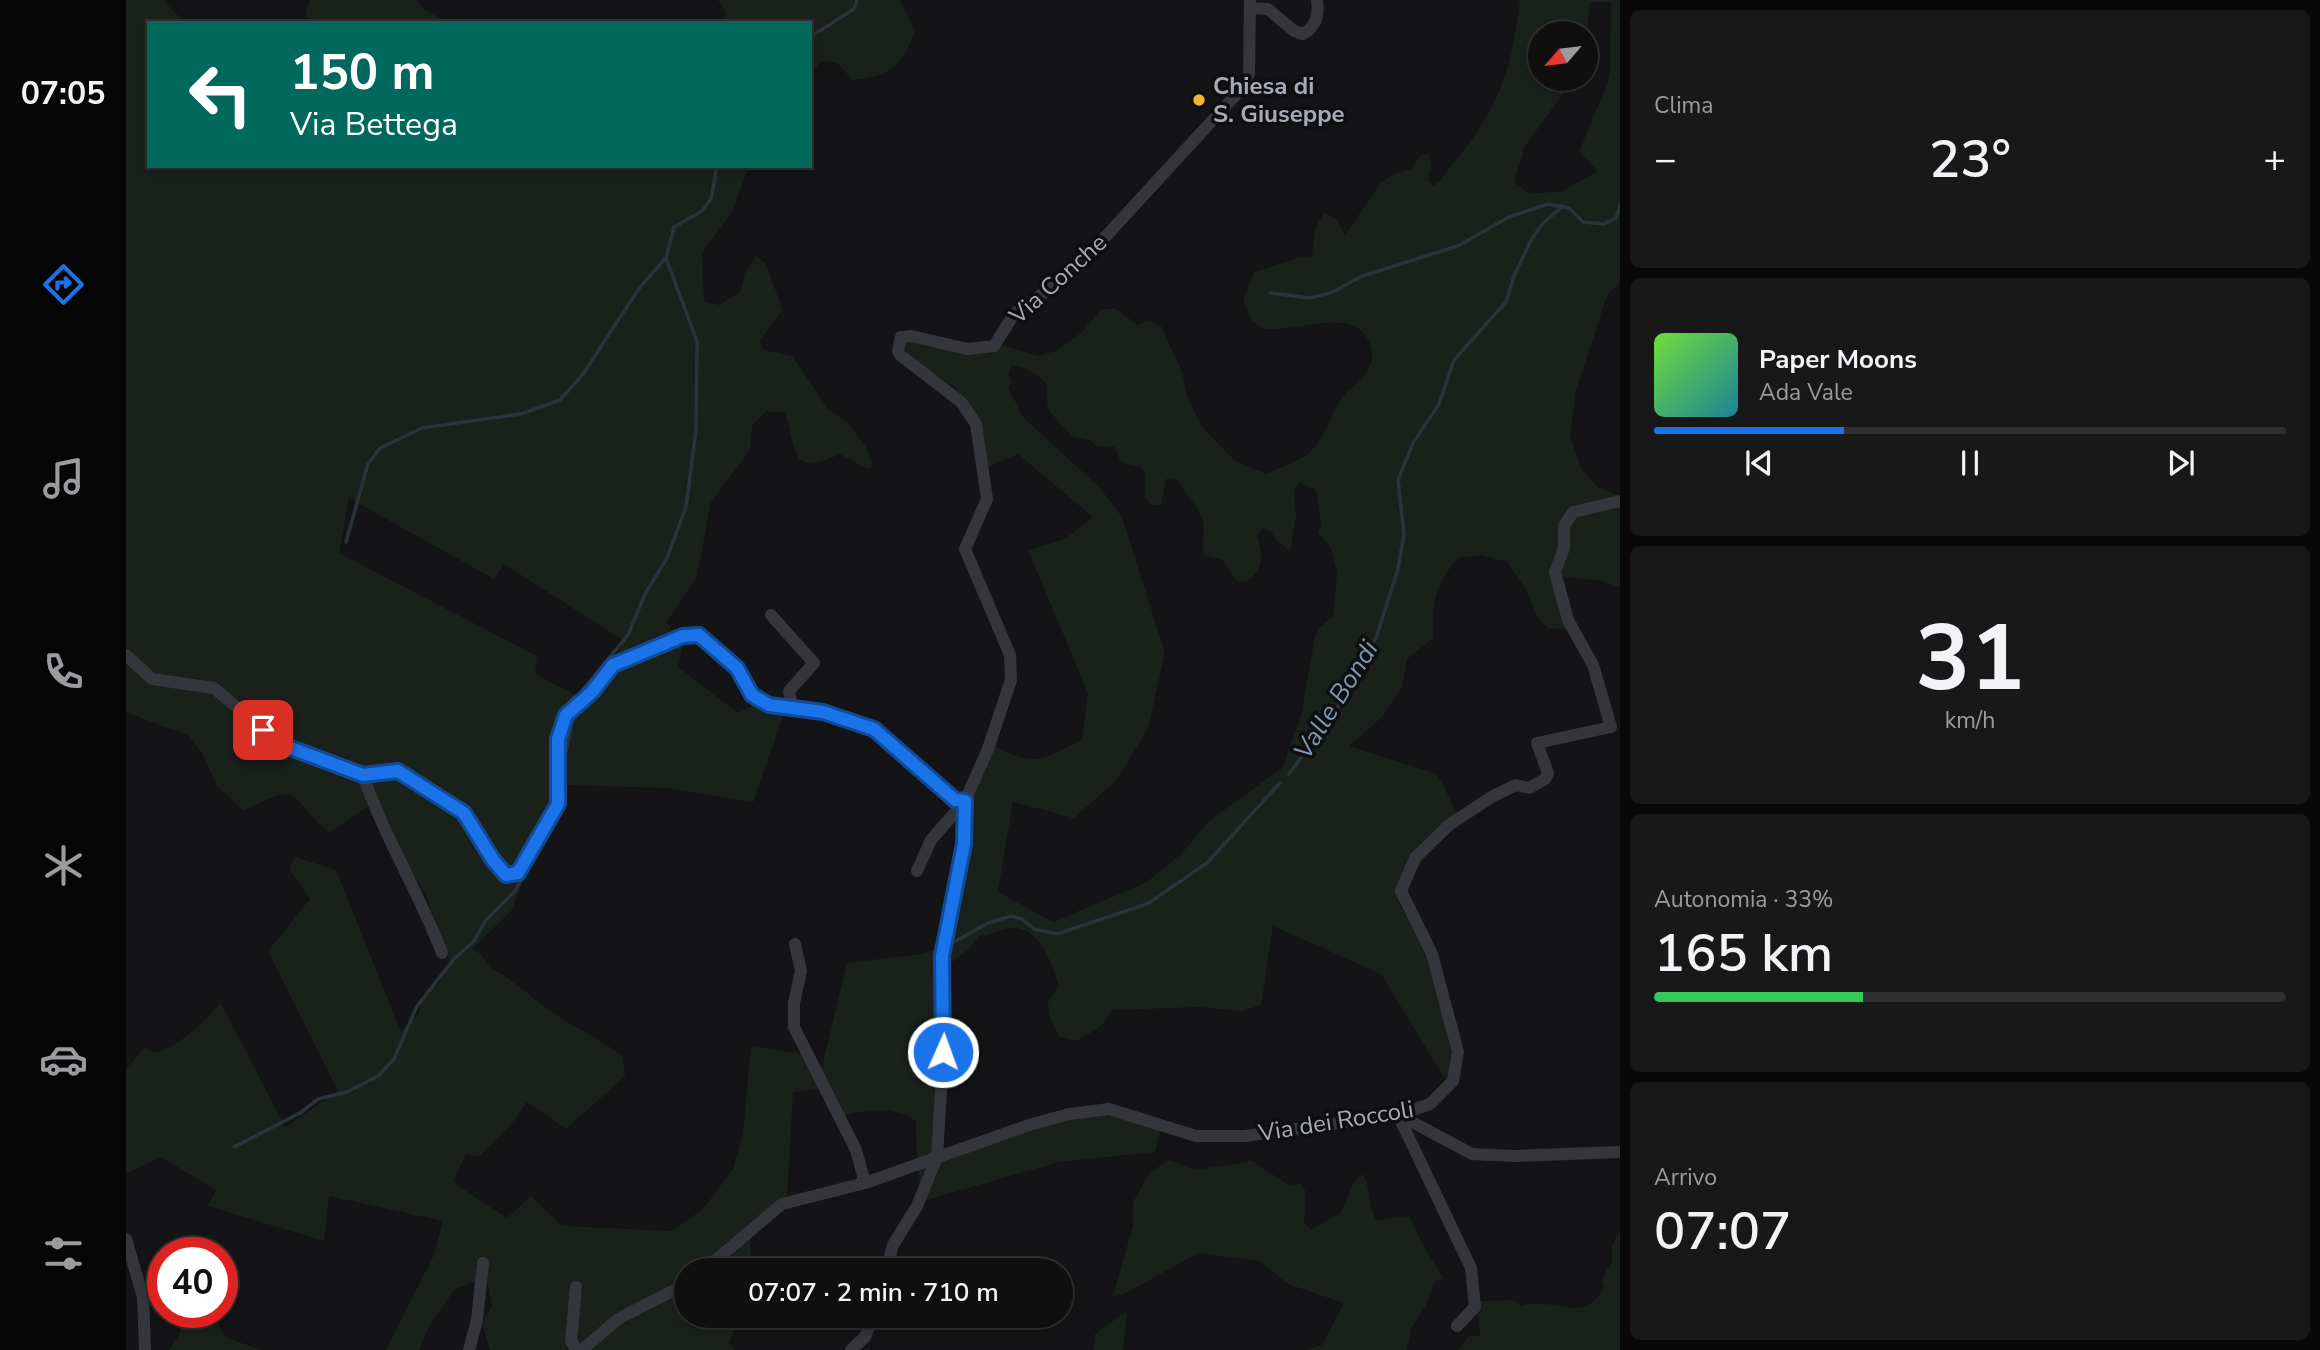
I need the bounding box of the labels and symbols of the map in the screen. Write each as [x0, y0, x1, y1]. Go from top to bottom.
north arrow [1528, 21, 1598, 91]
place label: Chiesa di S. Giuseppe [1213, 70, 1345, 130]
marker: Chiesa di S. Giuseppe [1191, 92, 1207, 108]
street label: Via Conche [1002, 227, 1114, 332]
water label: Valle Bondi [1286, 633, 1387, 766]
pin [233, 700, 293, 760]
position arrow [906, 1015, 980, 1089]
street label: Via dei Roccoli [1255, 1093, 1416, 1149]
speed limit sign: 40 [147, 1237, 238, 1328]

